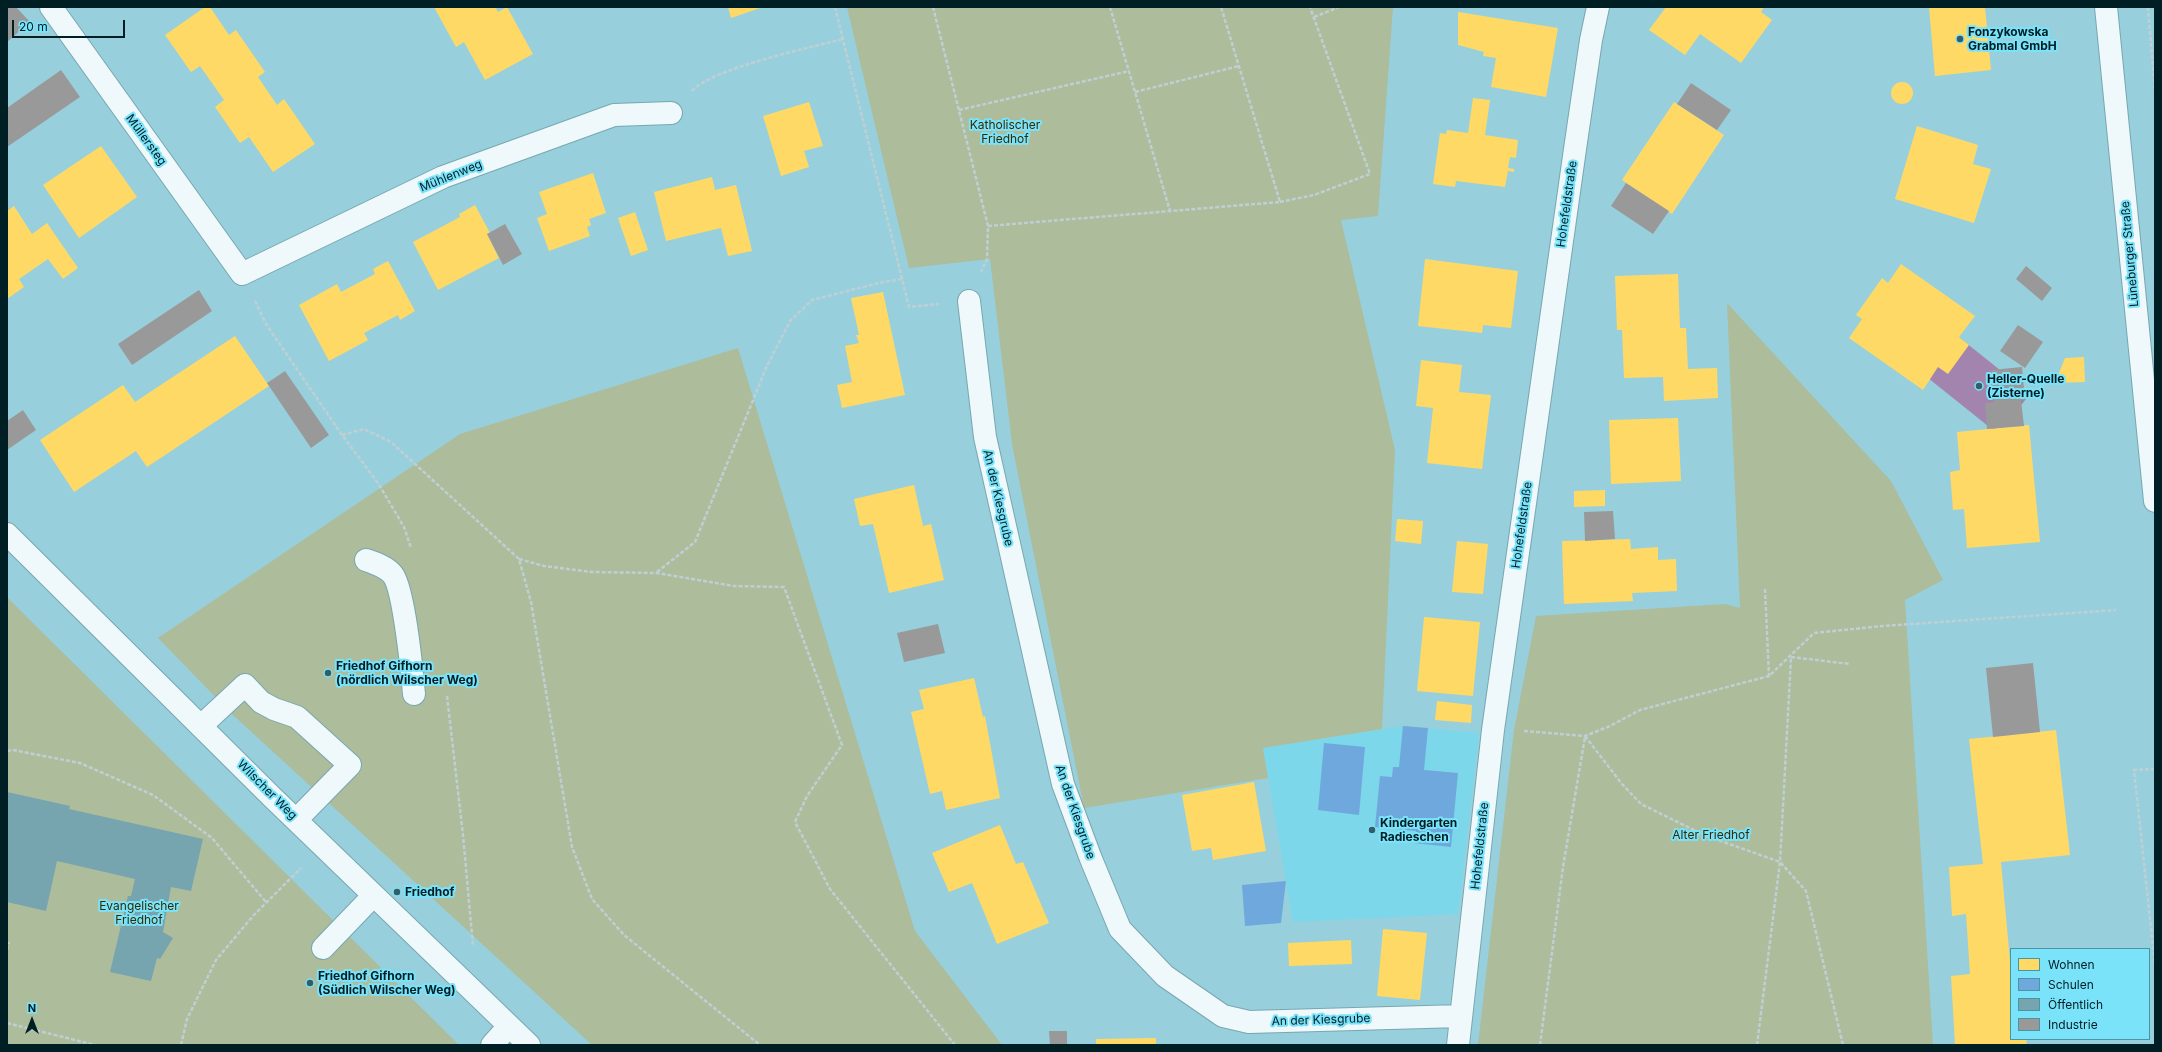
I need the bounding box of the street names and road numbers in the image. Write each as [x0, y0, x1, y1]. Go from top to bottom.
street label: Müllersteg [123, 112, 169, 168]
street label: Mühlenweg [418, 157, 484, 195]
street label: Hohefeldstraße [1554, 160, 1580, 248]
street label: Lüneburger Straße [2118, 200, 2142, 308]
street label: An der Kiesgrube [980, 448, 1016, 548]
street label: Hohefeldstraße [1509, 481, 1535, 569]
street label: Wilscher Weg [234, 757, 300, 823]
street label: An der Kiesgrube [1052, 763, 1098, 861]
street label: Hohefeldstraße [1468, 802, 1492, 890]
street label: An der Kiesgrube [1271, 1011, 1371, 1029]

